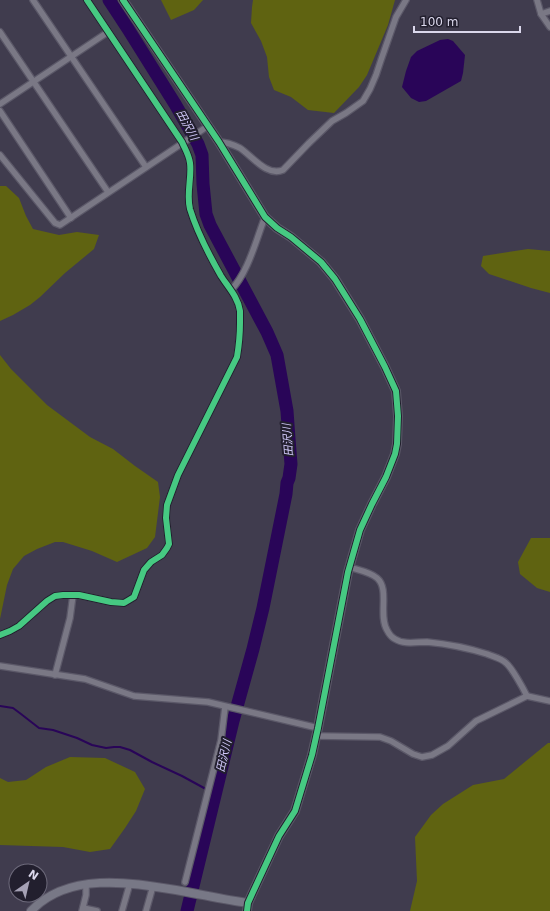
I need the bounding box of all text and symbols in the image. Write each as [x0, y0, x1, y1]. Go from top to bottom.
scale bar [414, 8, 520, 34]
text: 100 m [420, 15, 458, 29]
water label: 田沢川 [173, 107, 201, 143]
water label: 田沢川 [280, 422, 296, 457]
water label: 田沢川 [214, 737, 234, 774]
north arrow [8, 863, 48, 903]
text: N [26, 867, 41, 883]

